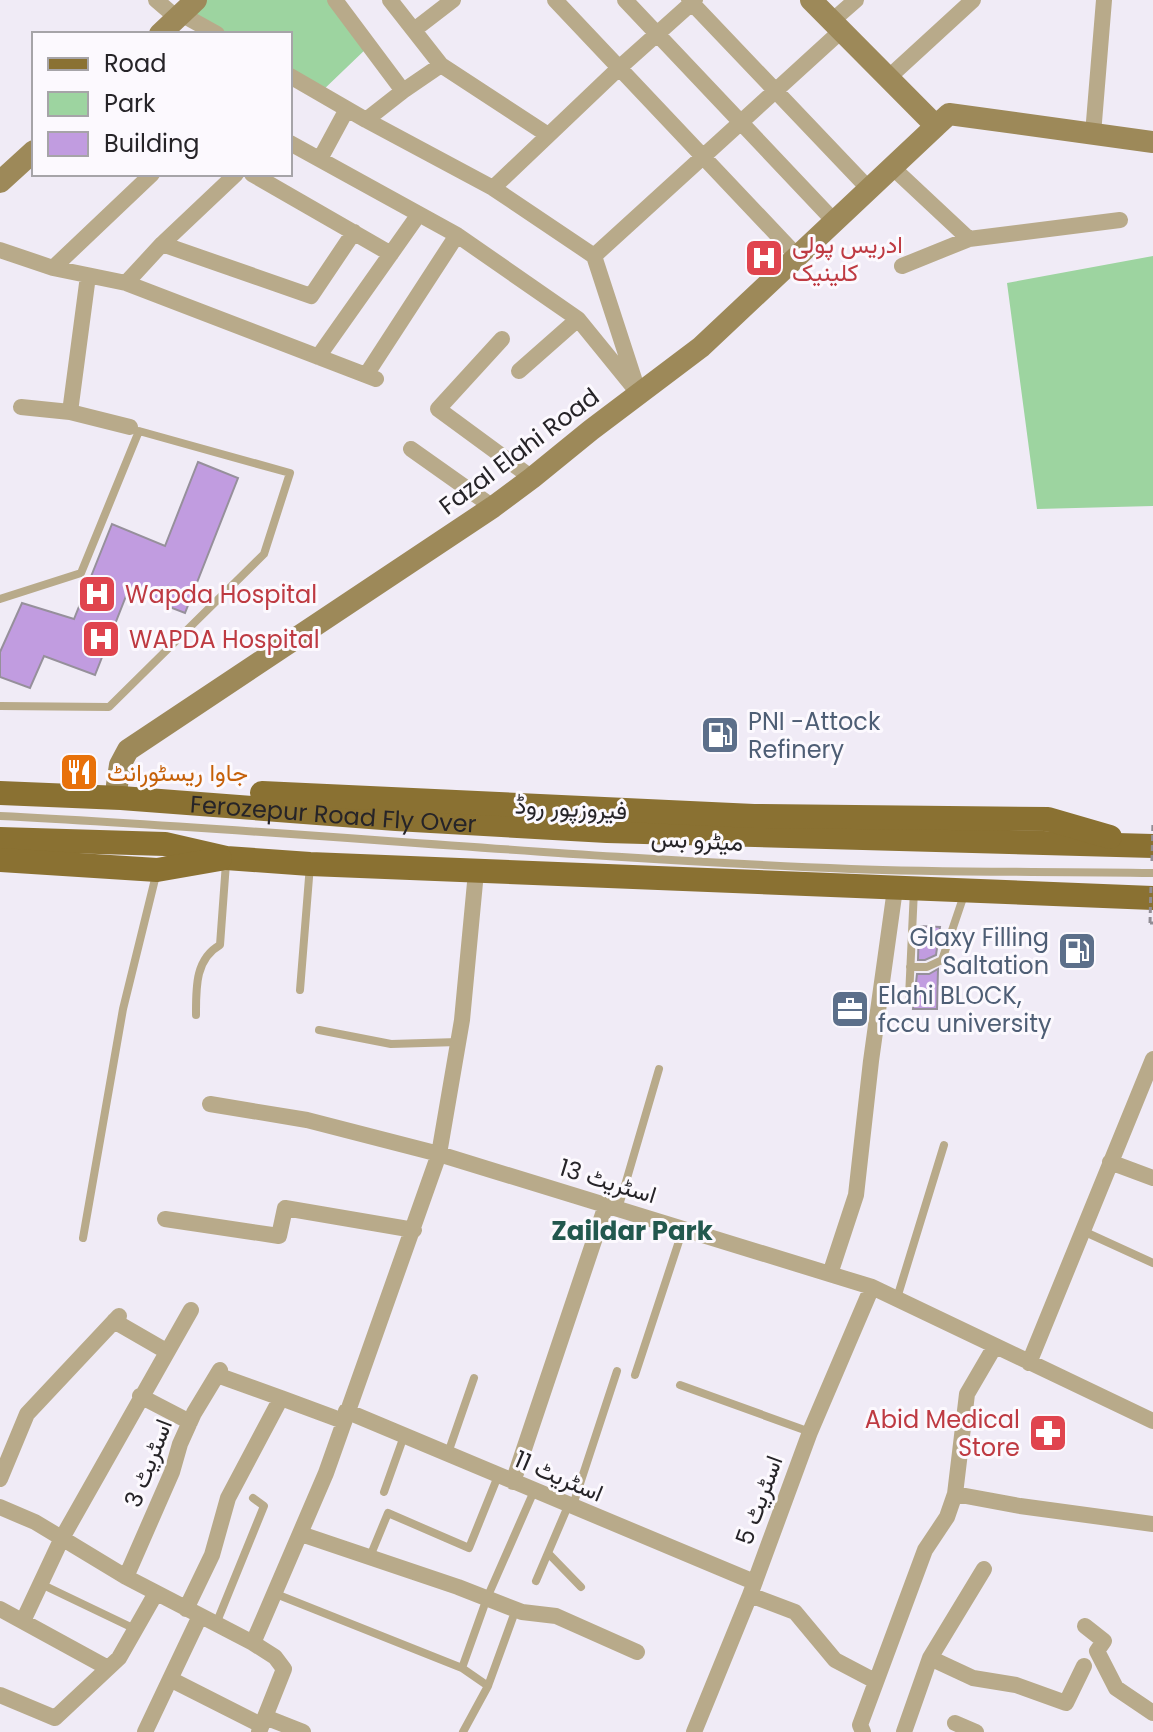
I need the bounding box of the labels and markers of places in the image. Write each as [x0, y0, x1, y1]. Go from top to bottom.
place label: ادریس پولی کلینیک [792, 228, 903, 289]
hospital icon: ادریس پولی کلینیک [743, 237, 785, 279]
hospital icon: Wapda Hospital [76, 573, 118, 615]
place label: Wapda Hospital [125, 578, 317, 611]
hospital icon: WAPDA Hospital [80, 618, 122, 660]
place label: WAPDA Hospital [129, 623, 320, 656]
place label: PNI -Attock Refinery [748, 705, 881, 766]
fuel station icon: PNI -Attock Refinery [699, 714, 741, 756]
restaurant icon: جاوا ریسٹورانٹ [58, 751, 100, 793]
place label: جاوا ریسٹورانٹ [107, 756, 248, 789]
place label: Glaxy Filling Saltation [909, 921, 1049, 982]
fuel station icon: Glaxy Filling Saltation [1056, 930, 1098, 972]
place label: Elahi BLOCK, fccu university [878, 979, 1052, 1040]
office icon: Elahi BLOCK, fccu university [829, 988, 871, 1030]
place label: Abid Medical Store [865, 1403, 1020, 1464]
pharmacy icon: Abid Medical Store [1027, 1412, 1069, 1454]

